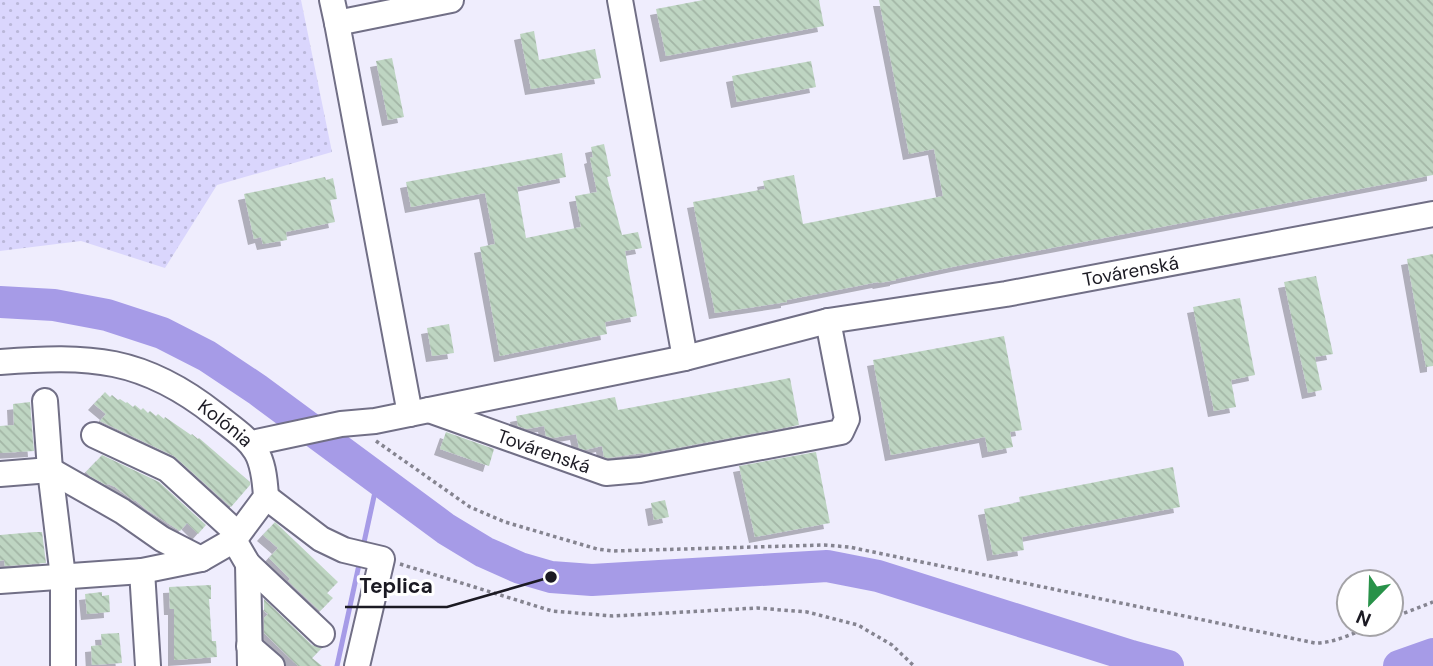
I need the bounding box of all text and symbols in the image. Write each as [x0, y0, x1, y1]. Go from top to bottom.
street label: Továrenská [1081, 250, 1181, 292]
street label: Kolónia [193, 394, 258, 452]
street label: Továrenská [494, 423, 594, 479]
callout: Teplica [345, 565, 447, 607]
north arrow [1335, 568, 1405, 638]
text: Teplica [359, 572, 433, 600]
text: N [1352, 604, 1375, 632]

